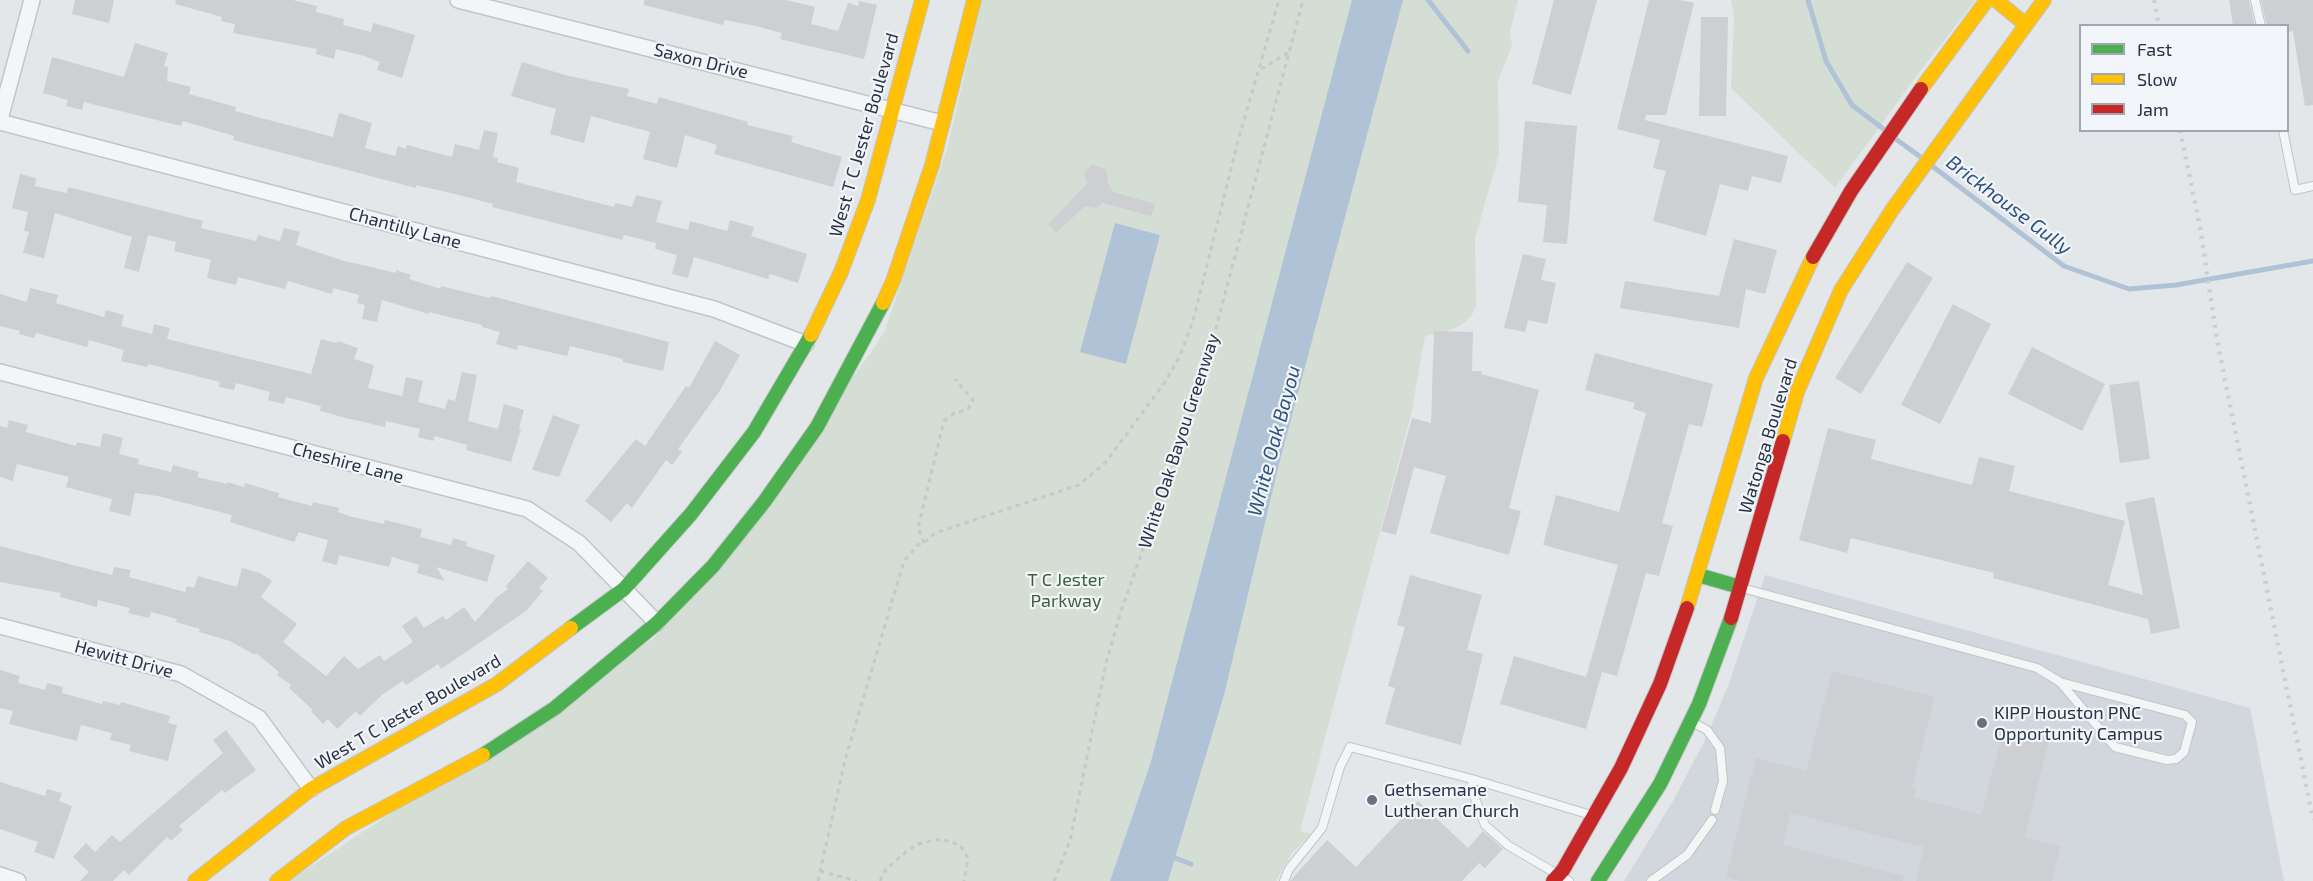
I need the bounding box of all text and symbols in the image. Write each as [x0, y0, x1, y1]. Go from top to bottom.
legend [2079, 24, 2289, 132]
street label: West T C Jester Boulevard [825, 31, 903, 239]
text: Fast [2137, 38, 2172, 60]
street label: Saxon Drive [651, 39, 751, 83]
text: Slow [2137, 68, 2177, 90]
text: Jam [2137, 98, 2169, 120]
water label: Brickhouse Gully [1942, 150, 2076, 260]
street label: Chantilly Lane [346, 203, 464, 253]
street label: White Oak Bayou Greenway [1134, 331, 1224, 551]
street label: Watonga Boulevard [1734, 356, 1802, 516]
water label: White Oak Bayou [1242, 363, 1306, 519]
street label: Cheshire Lane [290, 438, 406, 488]
park label: T C Jester Parkway [1027, 569, 1105, 612]
street label: Hewitt Drive [72, 635, 176, 683]
street label: West T C Jester Boulevard [311, 650, 505, 774]
place label: KIPP Houston PNC Opportunity Campus [1994, 702, 2163, 744]
marker: KIPP Houston PNC Opportunity Campus [1975, 716, 1989, 730]
place label: Gethsemane Lutheran Church [1384, 779, 1519, 822]
marker: Gethsemane Lutheran Church [1365, 793, 1379, 807]

